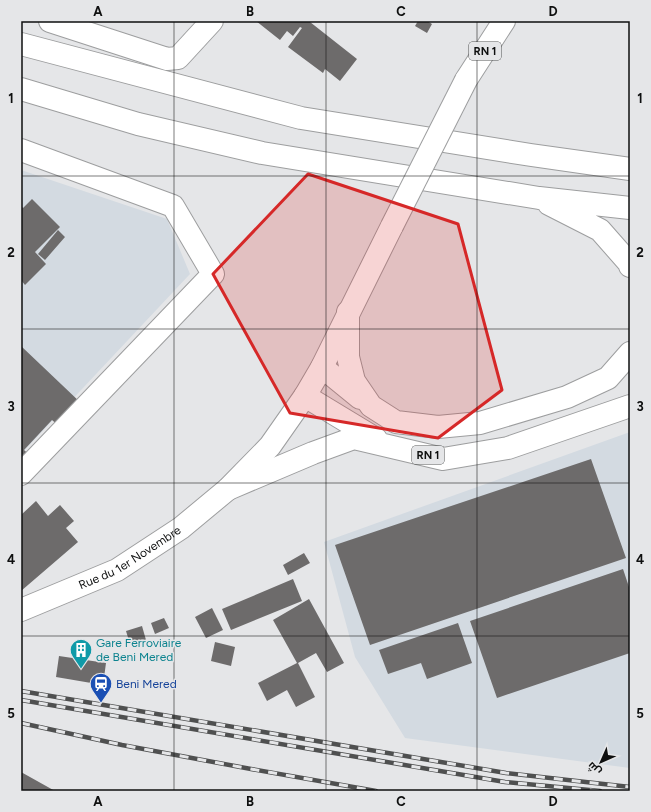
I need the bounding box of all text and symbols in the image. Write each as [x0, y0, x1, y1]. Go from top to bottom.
text: A [93, 4, 103, 19]
text: B [246, 4, 254, 19]
text: C [396, 4, 406, 19]
text: D [548, 4, 558, 19]
road number: RN 1 [469, 42, 501, 60]
text: 1 [8, 91, 14, 106]
text: 1 [637, 91, 643, 106]
text: 2 [7, 245, 15, 260]
text: 2 [636, 245, 644, 260]
text: 3 [7, 399, 15, 414]
text: 3 [636, 399, 644, 414]
road number: RN 1 [412, 446, 444, 464]
street label: Rue du 1er Novembre [77, 523, 184, 592]
text: 4 [7, 552, 15, 567]
text: 4 [636, 552, 644, 567]
place label: Gare Ferroviaire de Beni Mered [96, 636, 182, 664]
building icon: Gare Ferroviaire de Beni Mered [68, 637, 94, 670]
station icon: Beni Mered [88, 671, 114, 704]
place label: Beni Mered [116, 677, 177, 691]
text: 5 [7, 706, 15, 721]
text: 5 [636, 706, 644, 721]
north arrow [581, 742, 621, 782]
text: ش [585, 759, 604, 778]
text: A [93, 794, 103, 809]
text: B [246, 794, 254, 809]
text: C [396, 794, 406, 809]
text: D [548, 794, 558, 809]

